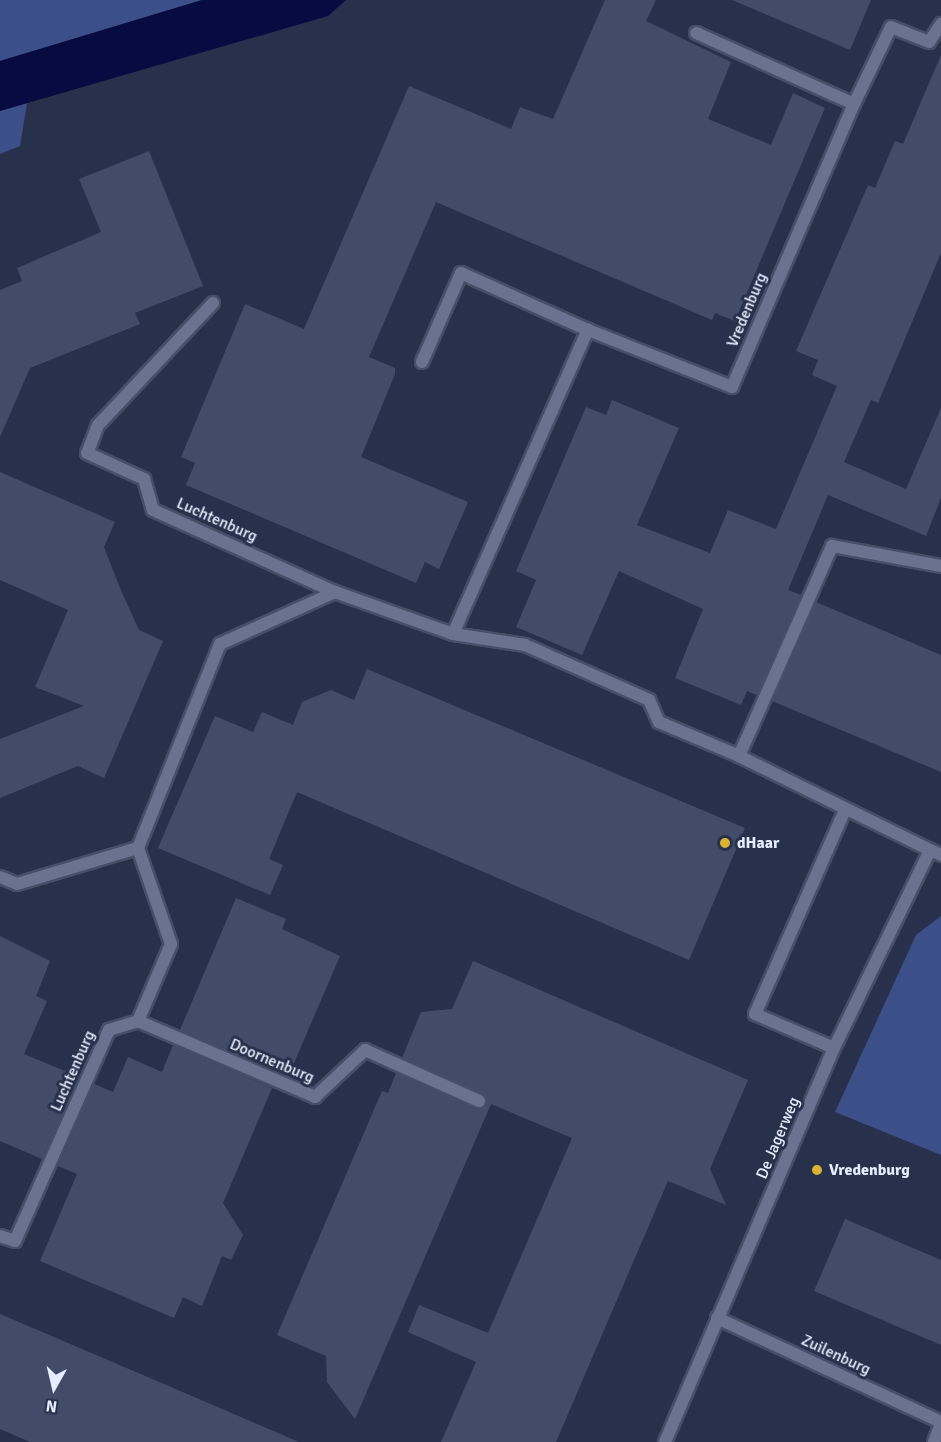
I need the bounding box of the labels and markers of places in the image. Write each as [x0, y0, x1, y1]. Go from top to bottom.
place label: dHaar [737, 833, 779, 853]
marker: dHaar [718, 836, 732, 850]
place label: Vredenburg [829, 1160, 910, 1180]
marker: Vredenburg [810, 1163, 824, 1177]

